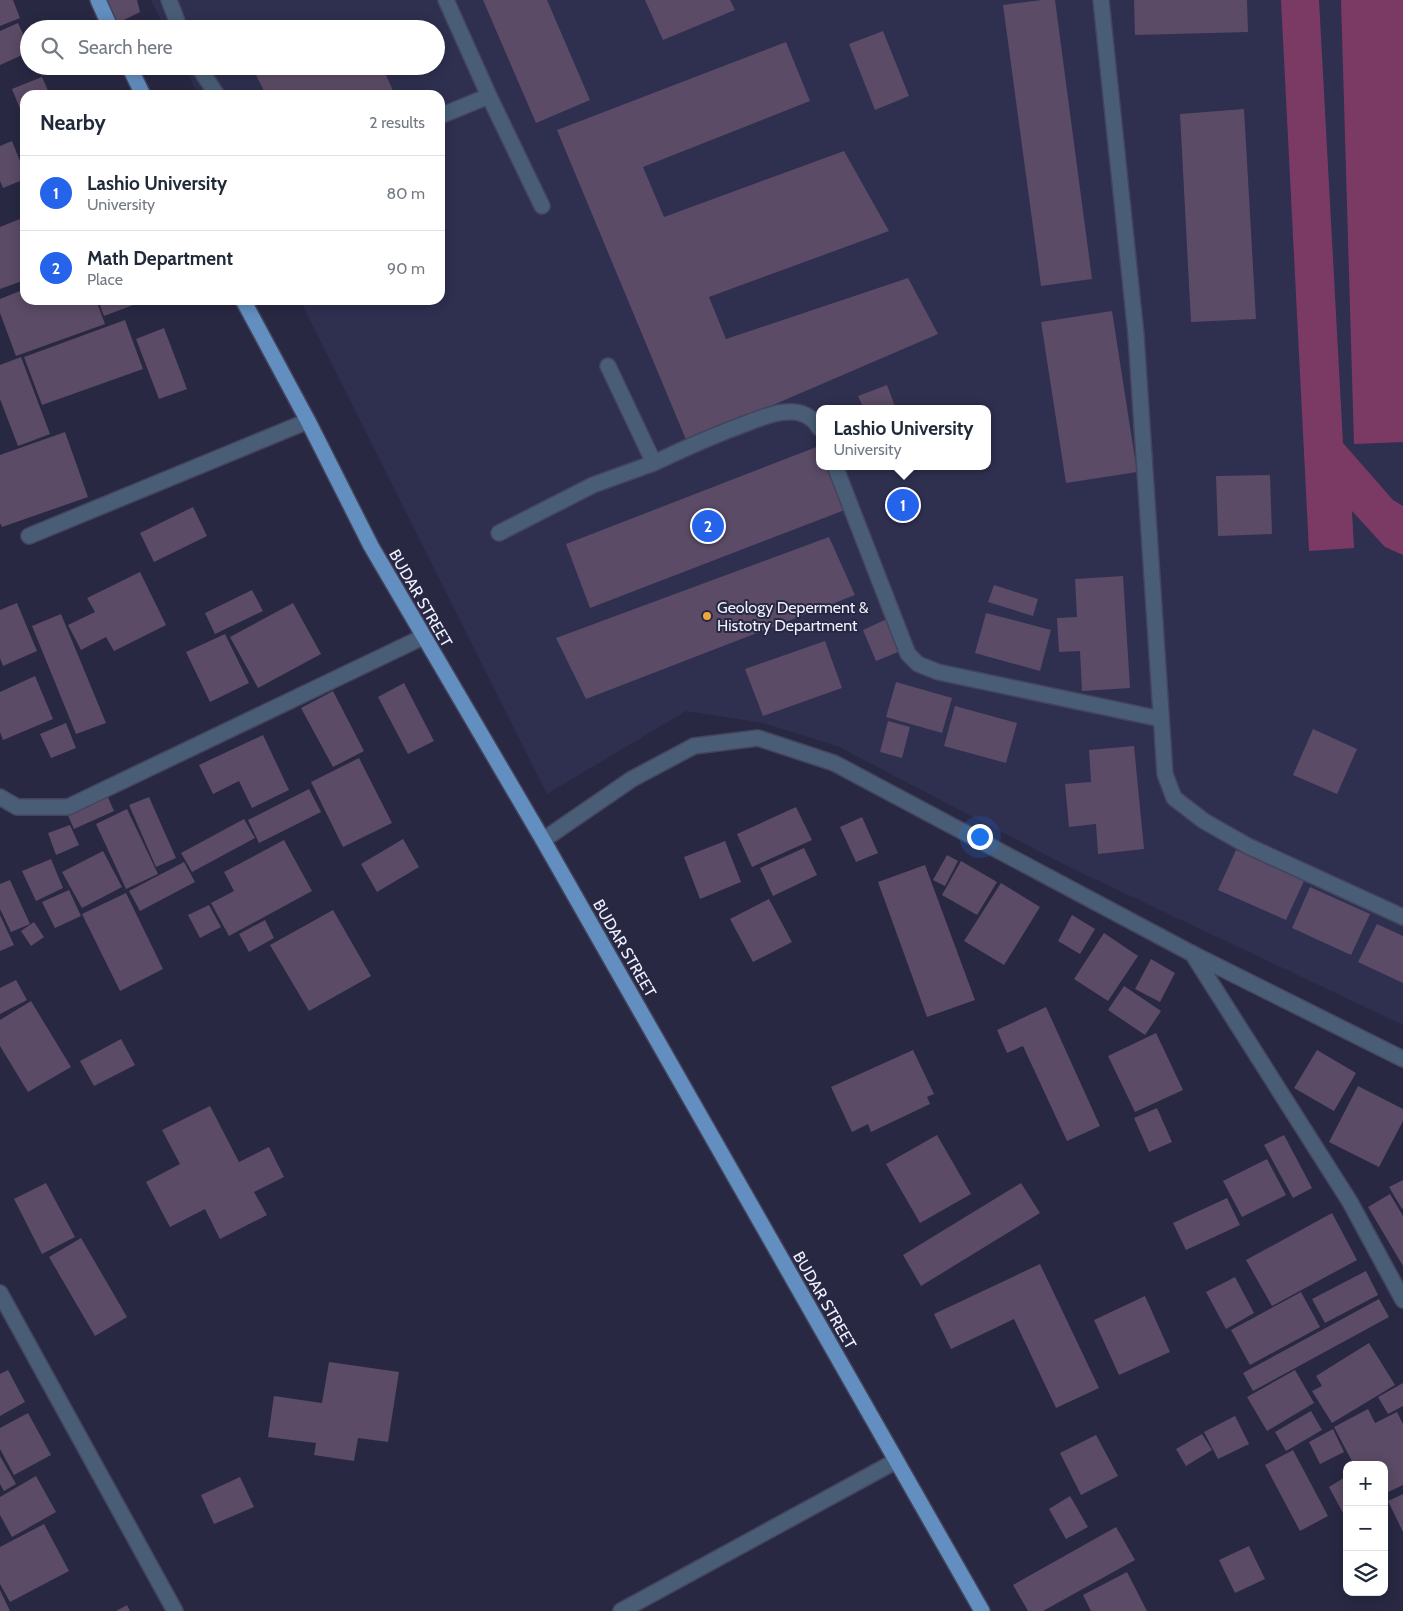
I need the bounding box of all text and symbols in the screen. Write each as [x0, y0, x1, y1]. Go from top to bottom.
search box [20, 20, 445, 75]
icon: search [38, 34, 66, 62]
text: Search here [78, 36, 172, 59]
text: Nearby [40, 110, 106, 135]
text: 2 results [369, 113, 425, 132]
text: Lashio University [87, 172, 227, 195]
text: 1 [53, 184, 59, 203]
text: 80 m [387, 184, 425, 203]
text: University [87, 195, 155, 214]
text: Math Department [87, 247, 233, 270]
text: 2 [52, 259, 60, 278]
text: 90 m [387, 259, 425, 278]
text: Place [87, 270, 123, 289]
popup [816, 405, 991, 470]
text: Lashio University [833, 417, 974, 440]
text: University [833, 440, 902, 459]
pin: 1 [887, 486, 919, 524]
pin: 2 [692, 507, 724, 545]
street label: BUDAR STREET [385, 546, 456, 651]
place label: Geology Deperment & Histotry Department [717, 598, 869, 635]
marker: Geology Deperment & Histotry Department [701, 610, 713, 622]
your location [967, 824, 993, 850]
street label: BUDAR STREET [589, 896, 660, 1001]
street label: BUDAR STREET [789, 1248, 860, 1353]
map controls [1343, 1461, 1388, 1596]
button: + [1343, 1461, 1388, 1506]
button: − [1343, 1506, 1388, 1551]
button: layers [1343, 1551, 1388, 1596]

